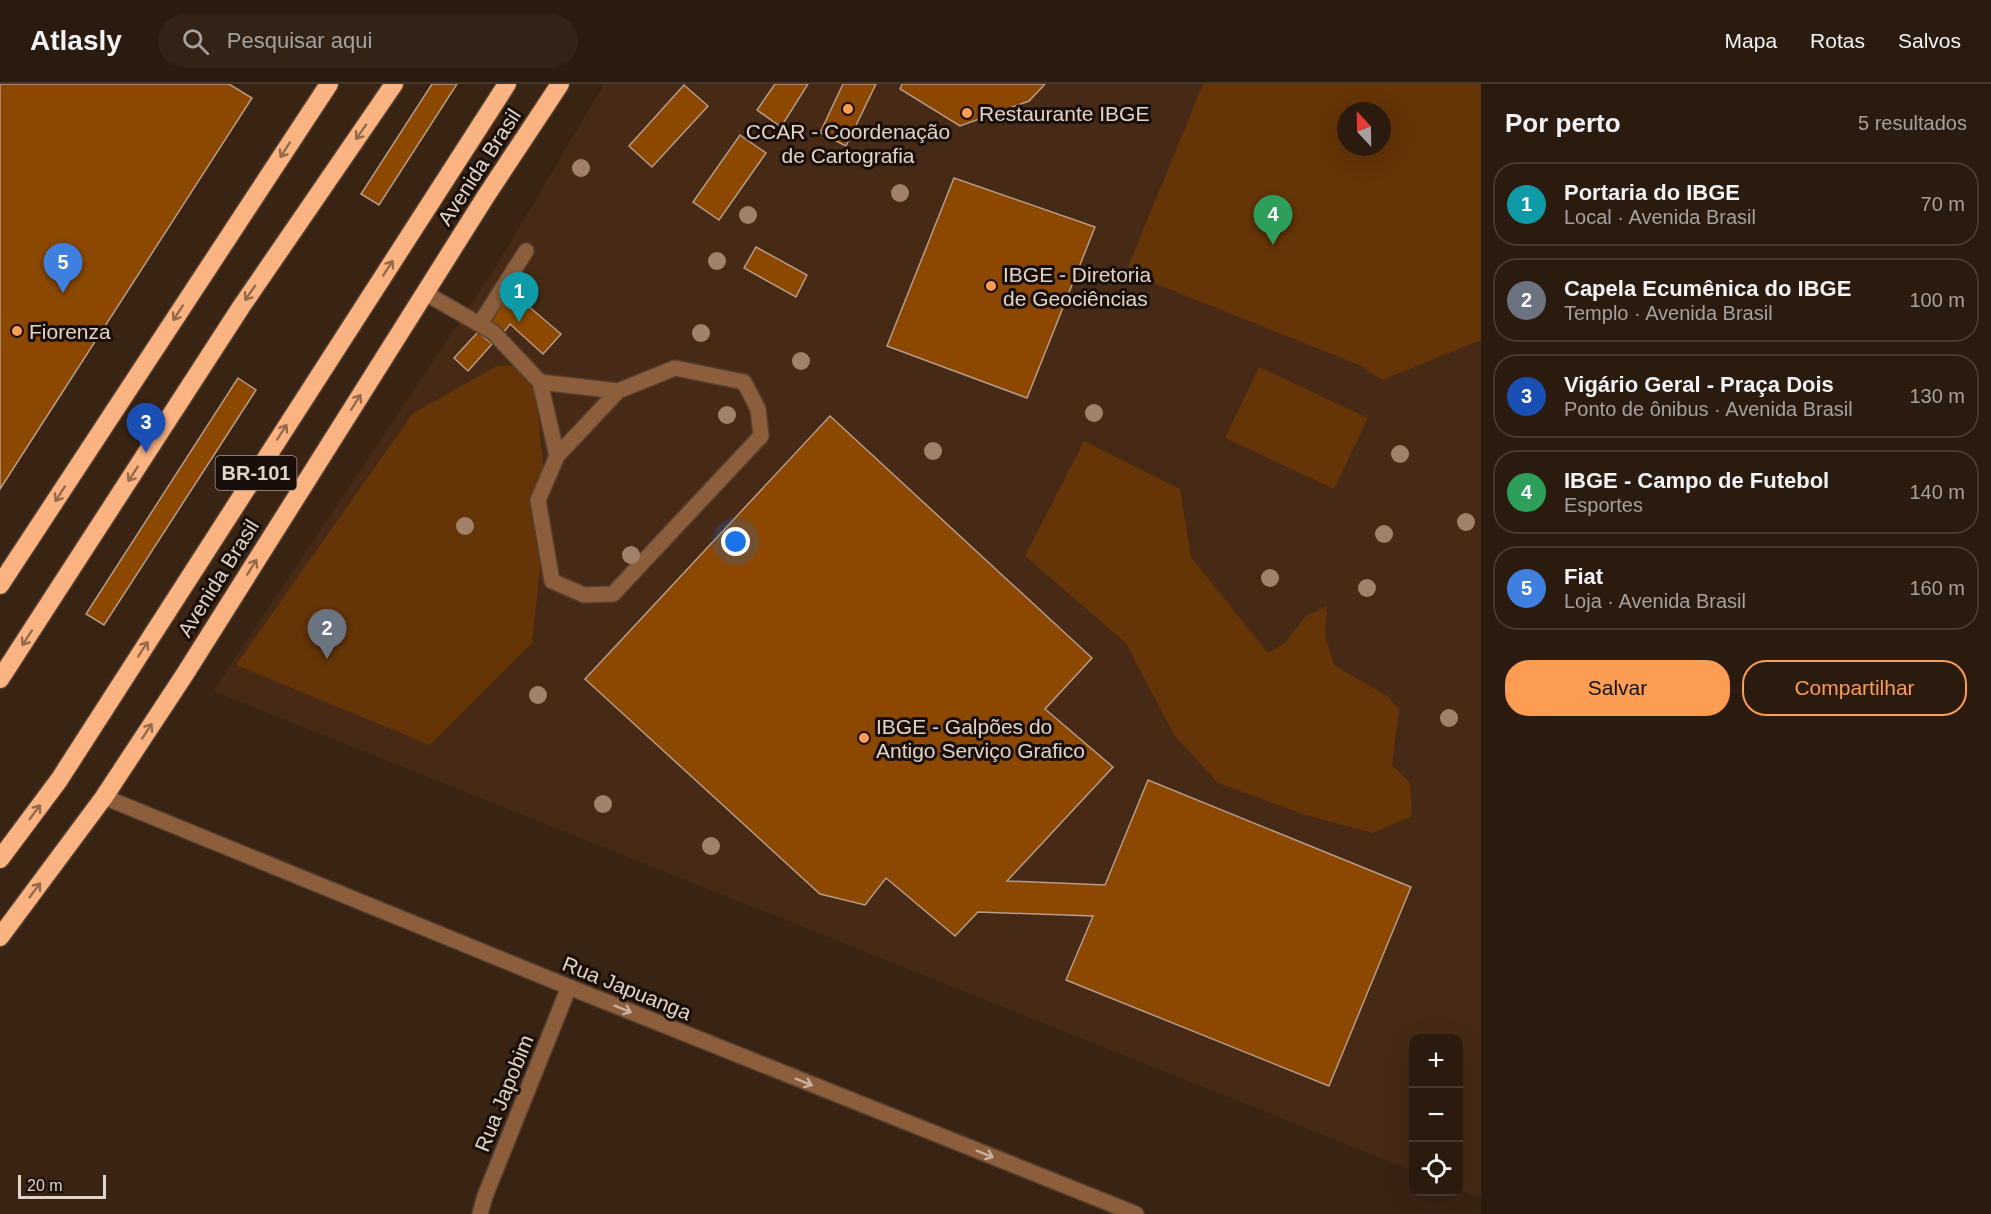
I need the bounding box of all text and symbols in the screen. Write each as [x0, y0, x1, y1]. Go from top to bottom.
search box [158, 14, 578, 68]
text: Atlasly [30, 25, 122, 56]
icon: search [179, 25, 212, 58]
text: Pesquisar aqui [227, 28, 372, 53]
text: Mapa [1725, 29, 1777, 52]
text: Rotas [1810, 29, 1865, 52]
text: Salvos [1898, 29, 1961, 52]
marker: CCAR - Coordenação de Cartografia [841, 102, 855, 116]
place label: Restaurante IBGE [979, 102, 1149, 125]
north arrow [1337, 102, 1391, 156]
street label: Avenida Brasil [433, 105, 525, 229]
marker: Restaurante IBGE [960, 106, 974, 120]
text: Por perto [1505, 108, 1621, 138]
text: 5 resultados [1858, 112, 1967, 134]
place label: CCAR - Coordenação de Cartografia [746, 120, 950, 167]
one-way arrow [355, 124, 367, 140]
one-way arrow [279, 142, 292, 159]
text: Portaria do IBGE [1564, 180, 1740, 205]
text: 1 [1521, 193, 1532, 215]
text: 70 m [1921, 193, 1965, 215]
pin: 4 [1254, 196, 1292, 245]
text: Local · Avenida Brasil [1564, 206, 1756, 228]
pin: 5 [44, 244, 82, 293]
one-way arrow [382, 261, 394, 277]
place label: IBGE - Diretoria de Geociências [1003, 263, 1152, 310]
pin: 1 [500, 272, 538, 322]
text: Capela Ecumênica do IBGE [1564, 276, 1851, 301]
marker: IBGE - Diretoria de Geociências [984, 279, 998, 293]
one-way arrow [244, 284, 256, 300]
text: 2 [1521, 289, 1532, 311]
text: 100 m [1909, 289, 1965, 311]
text: Templo · Avenida Brasil [1564, 302, 1773, 324]
one-way arrow [172, 305, 184, 321]
place label: Fiorenza [29, 320, 111, 343]
marker: Fiorenza [10, 324, 24, 338]
text: Vigário Geral - Praça Dois [1564, 372, 1834, 397]
text: 3 [1521, 385, 1532, 407]
text: 130 m [1909, 385, 1965, 407]
one-way arrow [350, 393, 363, 410]
text: Ponto de ônibus · Avenida Brasil [1564, 398, 1853, 420]
pin: 3 [126, 404, 166, 453]
one-way arrow [276, 424, 289, 441]
road number: BR-101 [216, 456, 296, 490]
one-way arrow [126, 465, 138, 482]
text: IBGE - Campo de Futebol [1564, 468, 1829, 493]
text: 4 [1521, 481, 1532, 503]
text: 140 m [1909, 481, 1965, 503]
one-way arrow [53, 485, 65, 502]
text: Esportes [1564, 494, 1643, 516]
street label: Avenida Brasil [173, 515, 263, 641]
your location [721, 527, 750, 556]
one-way arrow [246, 558, 259, 575]
text: Fiat [1564, 564, 1603, 589]
text: 5 [1521, 577, 1532, 599]
text: 160 m [1909, 577, 1965, 599]
text: Loja · Avenida Brasil [1564, 590, 1746, 612]
pin: 2 [308, 610, 346, 659]
one-way arrow [20, 629, 33, 646]
one-way arrow [137, 642, 149, 658]
button: Salvar [1505, 660, 1730, 716]
button: Compartilhar [1742, 660, 1967, 716]
place label: IBGE - Galpões do Antigo Serviço Grafico [876, 715, 1085, 762]
one-way arrow [142, 723, 154, 740]
marker: IBGE - Galpões do Antigo Serviço Grafico [857, 731, 871, 745]
one-way arrow [29, 804, 41, 820]
one-way arrow [28, 882, 41, 898]
street label: Rua Japuanga [559, 952, 695, 1024]
one-way arrow [613, 1004, 632, 1015]
street label: Rua Japobim [470, 1031, 538, 1155]
map controls [1409, 1034, 1463, 1196]
button: + [1409, 1034, 1463, 1088]
one-way arrow [794, 1077, 813, 1088]
button: − [1409, 1088, 1463, 1142]
button: locate [1409, 1142, 1463, 1196]
one-way arrow [975, 1149, 994, 1160]
scale bar [18, 1172, 106, 1200]
text: 20 m [27, 1177, 63, 1194]

